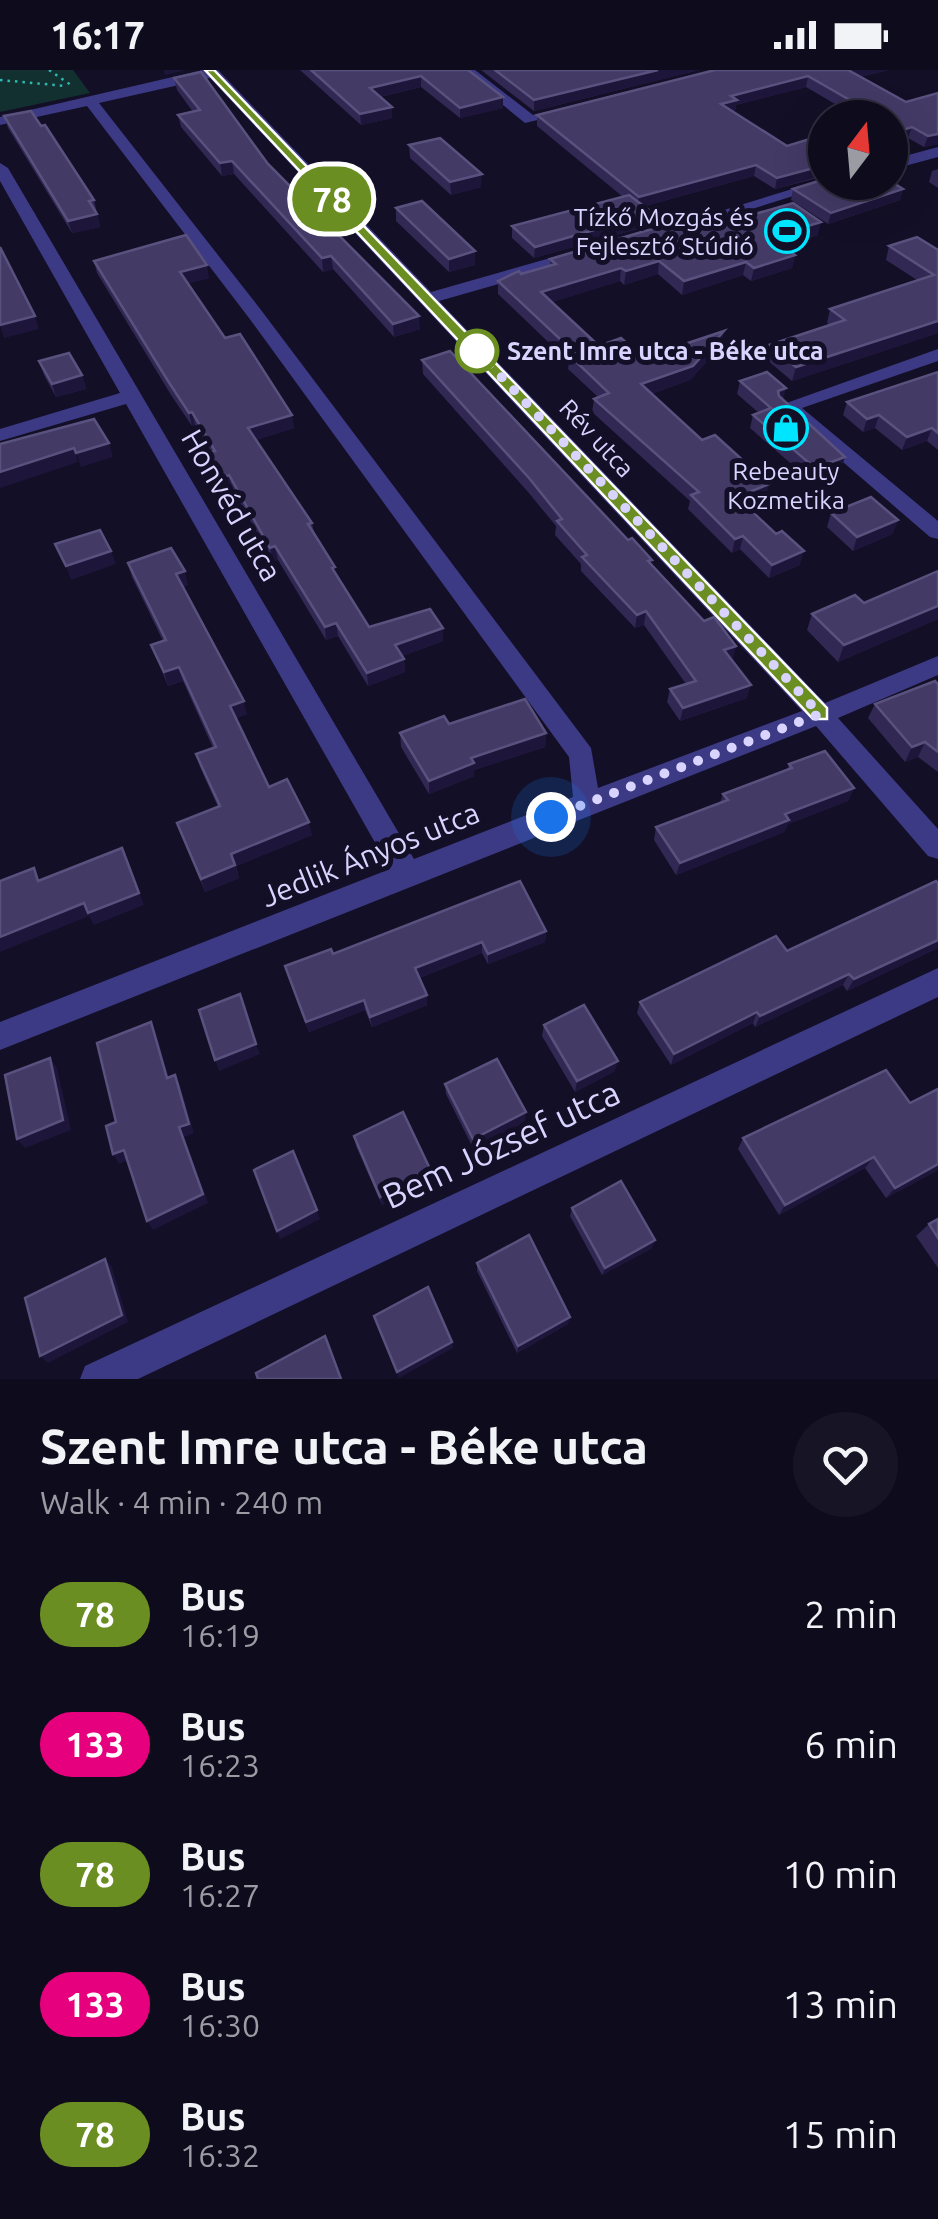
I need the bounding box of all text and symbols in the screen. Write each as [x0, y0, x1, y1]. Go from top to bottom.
text: 16:17 [50, 14, 145, 56]
north arrow [808, 100, 908, 200]
map controls [808, 100, 908, 200]
line badge: 78 [287, 166, 377, 232]
text: 78 [312, 179, 352, 219]
place label: Tízkő Mozgás és Fejlesztő Stúdió [574, 203, 754, 260]
sports icon: Tízkő Mozgás és Fejlesztő Stúdió [764, 208, 810, 254]
marker: Szent Imre utca - Béke utca [456, 330, 498, 372]
place label: Szent Imre utca - Béke utca [507, 337, 824, 365]
street label: Rév utca [554, 393, 640, 483]
shop icon: Rebeauty Kozmetika [763, 405, 809, 451]
street label: Honvéd utca [175, 423, 289, 587]
place label: Rebeauty Kozmetika [727, 457, 845, 514]
your location [526, 792, 576, 842]
street label: Jedlik Ányos utca [256, 794, 484, 913]
street label: Bem József utca [376, 1072, 626, 1216]
button: heart [793, 1412, 898, 1517]
text: Szent Imre utca - Béke utca [40, 1419, 648, 1473]
text: Walk · 4 min · 240 m [40, 1484, 323, 1520]
text: Bus [180, 1575, 245, 1617]
text: 2 min [804, 1593, 898, 1635]
text: 78 [75, 1594, 115, 1634]
text: 16:19 [180, 1617, 260, 1653]
text: Bus [180, 1705, 245, 1747]
text: 6 min [804, 1723, 898, 1765]
text: 133 [65, 1724, 125, 1764]
text: 16:23 [180, 1747, 260, 1783]
text: Bus [180, 1835, 245, 1877]
text: 10 min [783, 1853, 898, 1895]
text: 78 [75, 1854, 115, 1894]
text: 16:27 [180, 1877, 260, 1913]
text: Bus [180, 1965, 245, 2007]
text: 13 min [783, 1983, 898, 2025]
text: 133 [65, 1984, 125, 2024]
text: 16:30 [180, 2007, 260, 2043]
text: Bus [180, 2095, 245, 2137]
text: 15 min [783, 2113, 898, 2155]
text: 78 [75, 2114, 115, 2154]
text: 16:32 [180, 2137, 260, 2173]

